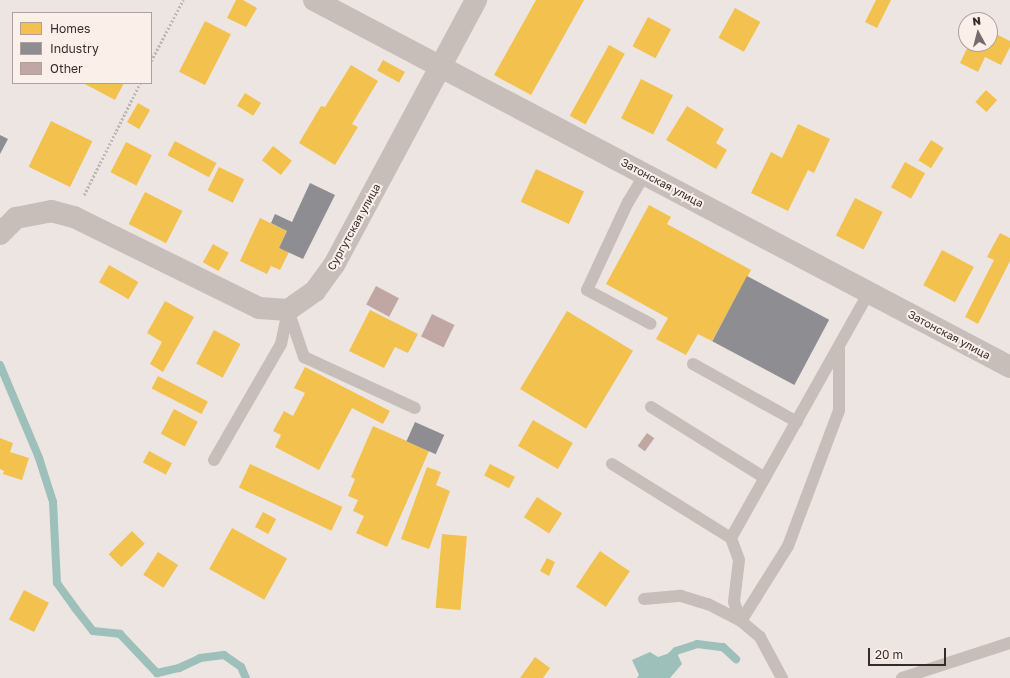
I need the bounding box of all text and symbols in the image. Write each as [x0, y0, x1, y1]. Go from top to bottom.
legend [12, 12, 152, 84]
north arrow [958, 12, 998, 52]
text: N [972, 14, 982, 28]
text: Homes [50, 21, 90, 36]
text: Industry [50, 41, 99, 56]
text: Other [50, 61, 83, 76]
street label: Затонская улица [619, 156, 705, 210]
street label: Сургутская улица [325, 181, 383, 273]
street label: Затонская улица [906, 308, 992, 362]
scale bar [870, 640, 948, 666]
text: 20 m [875, 647, 903, 662]

